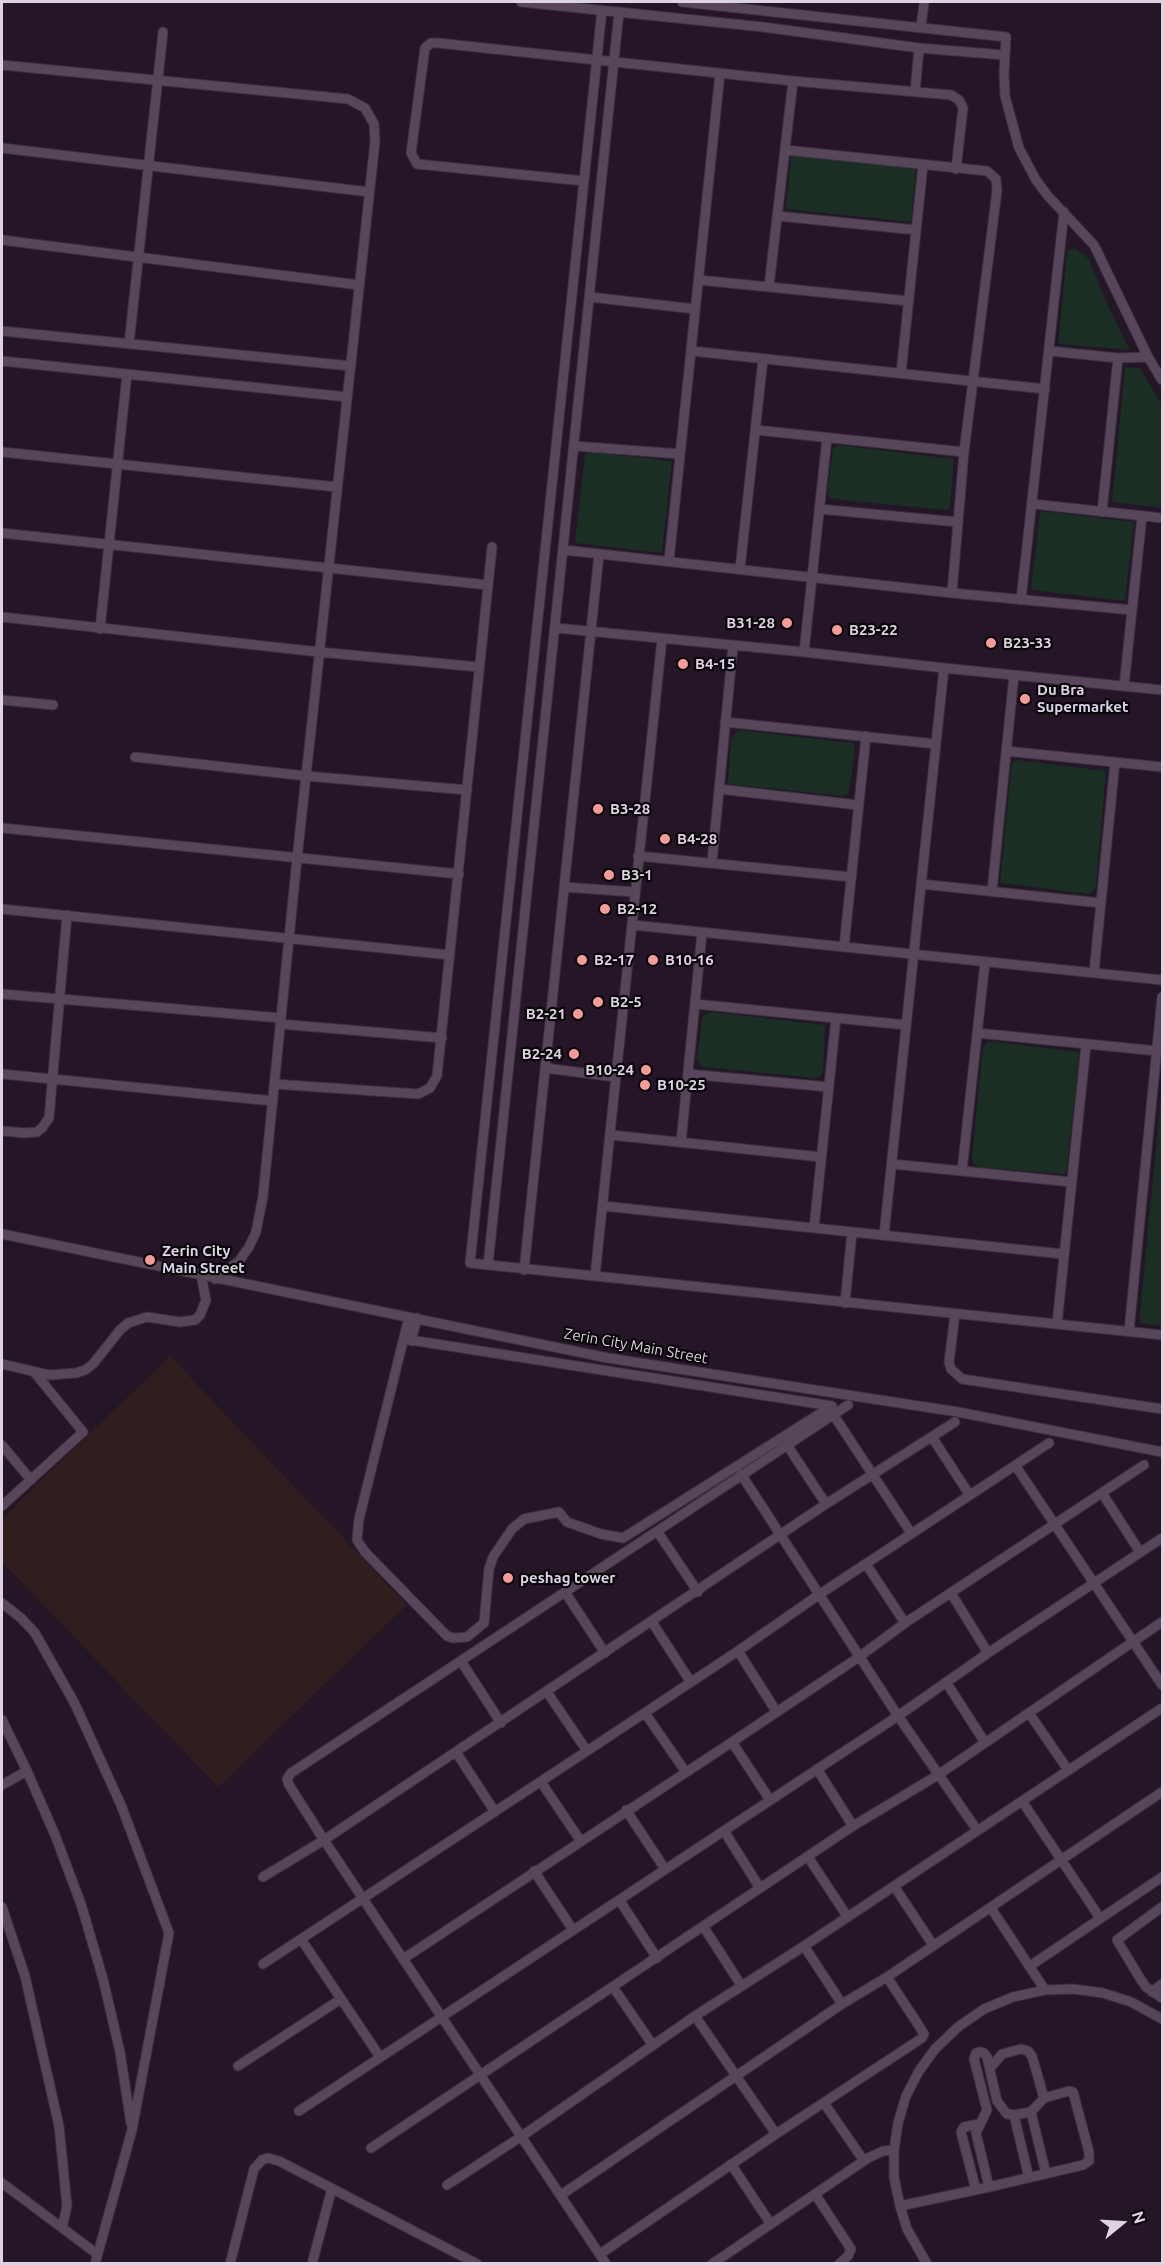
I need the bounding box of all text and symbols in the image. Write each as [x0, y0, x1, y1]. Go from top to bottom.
place label: B31-28 [726, 614, 775, 632]
marker: B31-28 [780, 616, 794, 630]
place label: B23-22 [849, 621, 898, 639]
marker: B23-22 [830, 623, 844, 637]
place label: B23-33 [1003, 634, 1052, 652]
marker: B23-33 [984, 636, 998, 650]
place label: B4-15 [695, 655, 735, 673]
marker: B4-15 [676, 657, 690, 671]
place label: Du Bra Supermarket [1037, 681, 1128, 716]
marker: Du Bra Supermarket [1018, 692, 1032, 706]
place label: B3-28 [610, 800, 650, 818]
marker: B3-28 [591, 802, 605, 816]
place label: B4-28 [677, 830, 717, 848]
marker: B4-28 [658, 832, 672, 846]
place label: B3-1 [621, 866, 653, 884]
marker: B3-1 [602, 868, 616, 882]
place label: B2-12 [617, 900, 657, 918]
marker: B2-12 [598, 902, 612, 916]
place label: B2-17 [594, 951, 634, 969]
place label: B10-16 [665, 951, 714, 969]
marker: B2-17 [575, 953, 589, 967]
marker: B10-16 [646, 953, 660, 967]
place label: B2-5 [610, 993, 642, 1011]
marker: B2-5 [591, 995, 605, 1009]
place label: B2-21 [526, 1005, 566, 1023]
marker: B2-21 [571, 1007, 585, 1021]
place label: B2-24 [522, 1045, 562, 1063]
marker: B2-24 [567, 1047, 581, 1061]
place label: B10-24 [585, 1061, 634, 1079]
marker: B10-24 [639, 1063, 653, 1077]
place label: B10-25 [657, 1076, 706, 1094]
marker: B10-25 [638, 1078, 652, 1092]
place label: Zerin City Main Street [162, 1242, 245, 1277]
marker: Zerin City Main Street [143, 1253, 157, 1267]
street label: Zerin City Main Street [563, 1324, 709, 1368]
place label: peshag tower [520, 1569, 616, 1587]
marker: peshag tower [501, 1571, 515, 1585]
north arrow [1092, 2193, 1152, 2253]
text: N [1129, 2209, 1150, 2226]

